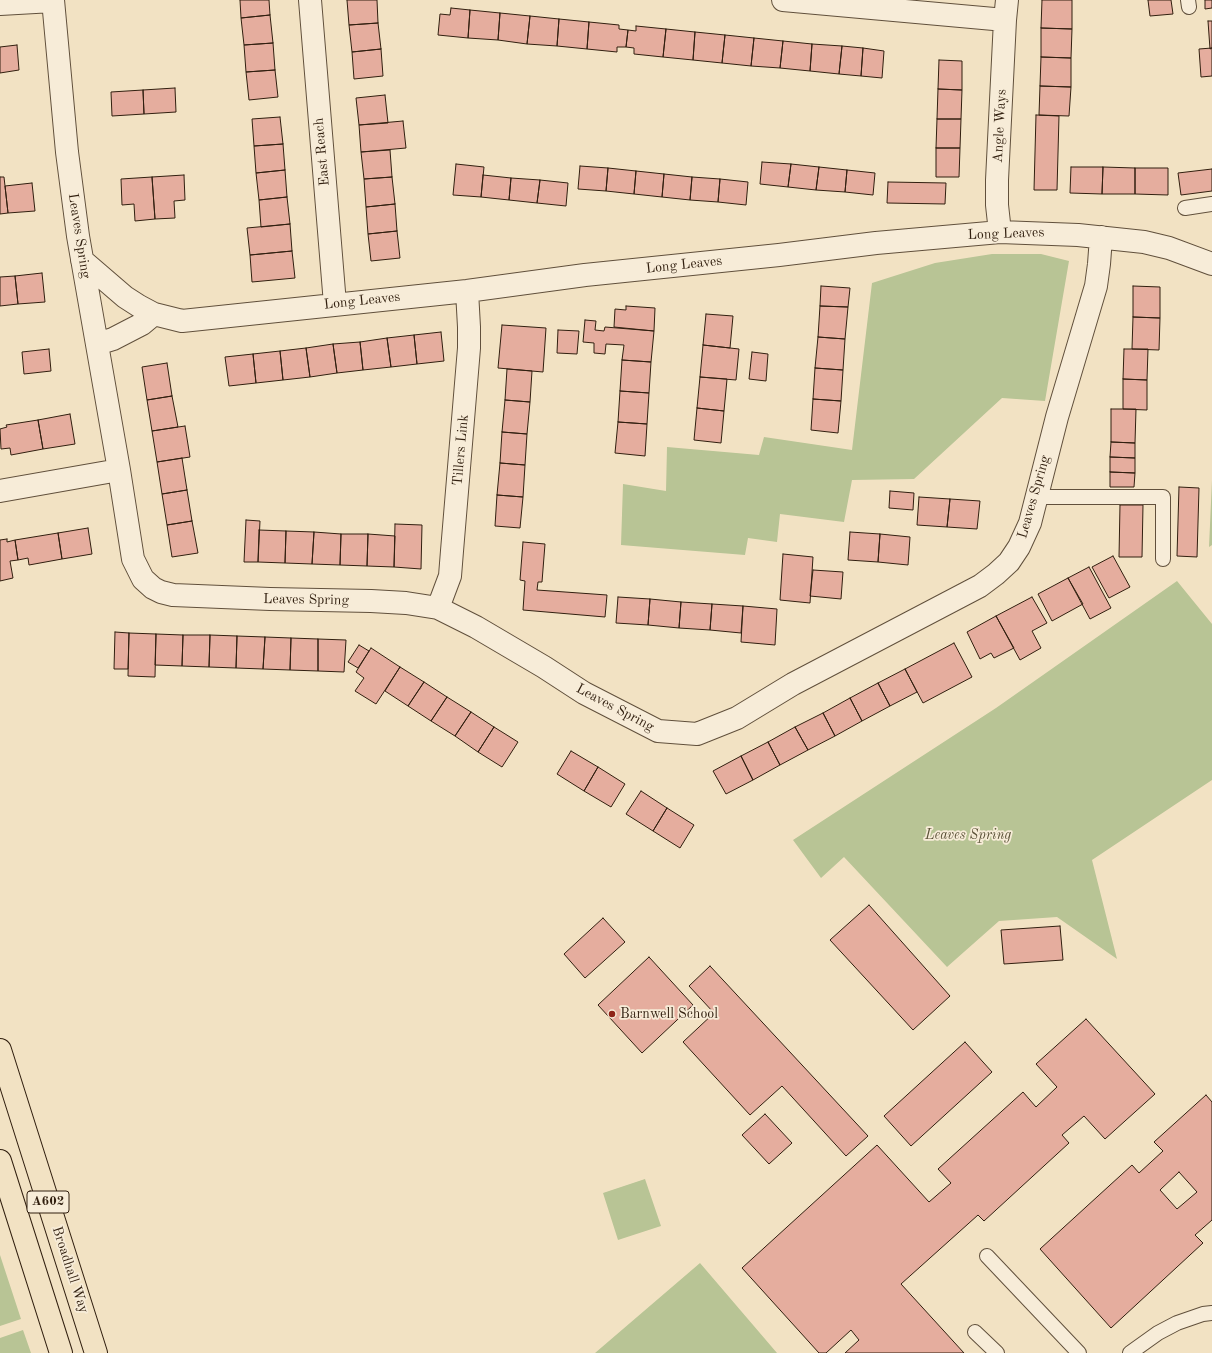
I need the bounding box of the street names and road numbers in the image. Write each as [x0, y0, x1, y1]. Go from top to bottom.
street label: Angle Ways [990, 89, 1010, 163]
street label: East Reach [311, 117, 333, 187]
street label: Leaves Spring [64, 192, 94, 280]
street label: Long Leaves [967, 224, 1045, 244]
street label: Long Leaves [645, 253, 723, 277]
street label: Long Leaves [323, 289, 401, 313]
street label: Tillers Link [450, 414, 472, 486]
street label: Leaves Spring [1014, 453, 1054, 541]
street label: Leaves Spring [263, 591, 349, 609]
street label: Leaves Spring [573, 680, 657, 736]
road number: A602 [27, 1191, 69, 1213]
street label: Broadhall Way [48, 1224, 92, 1316]

